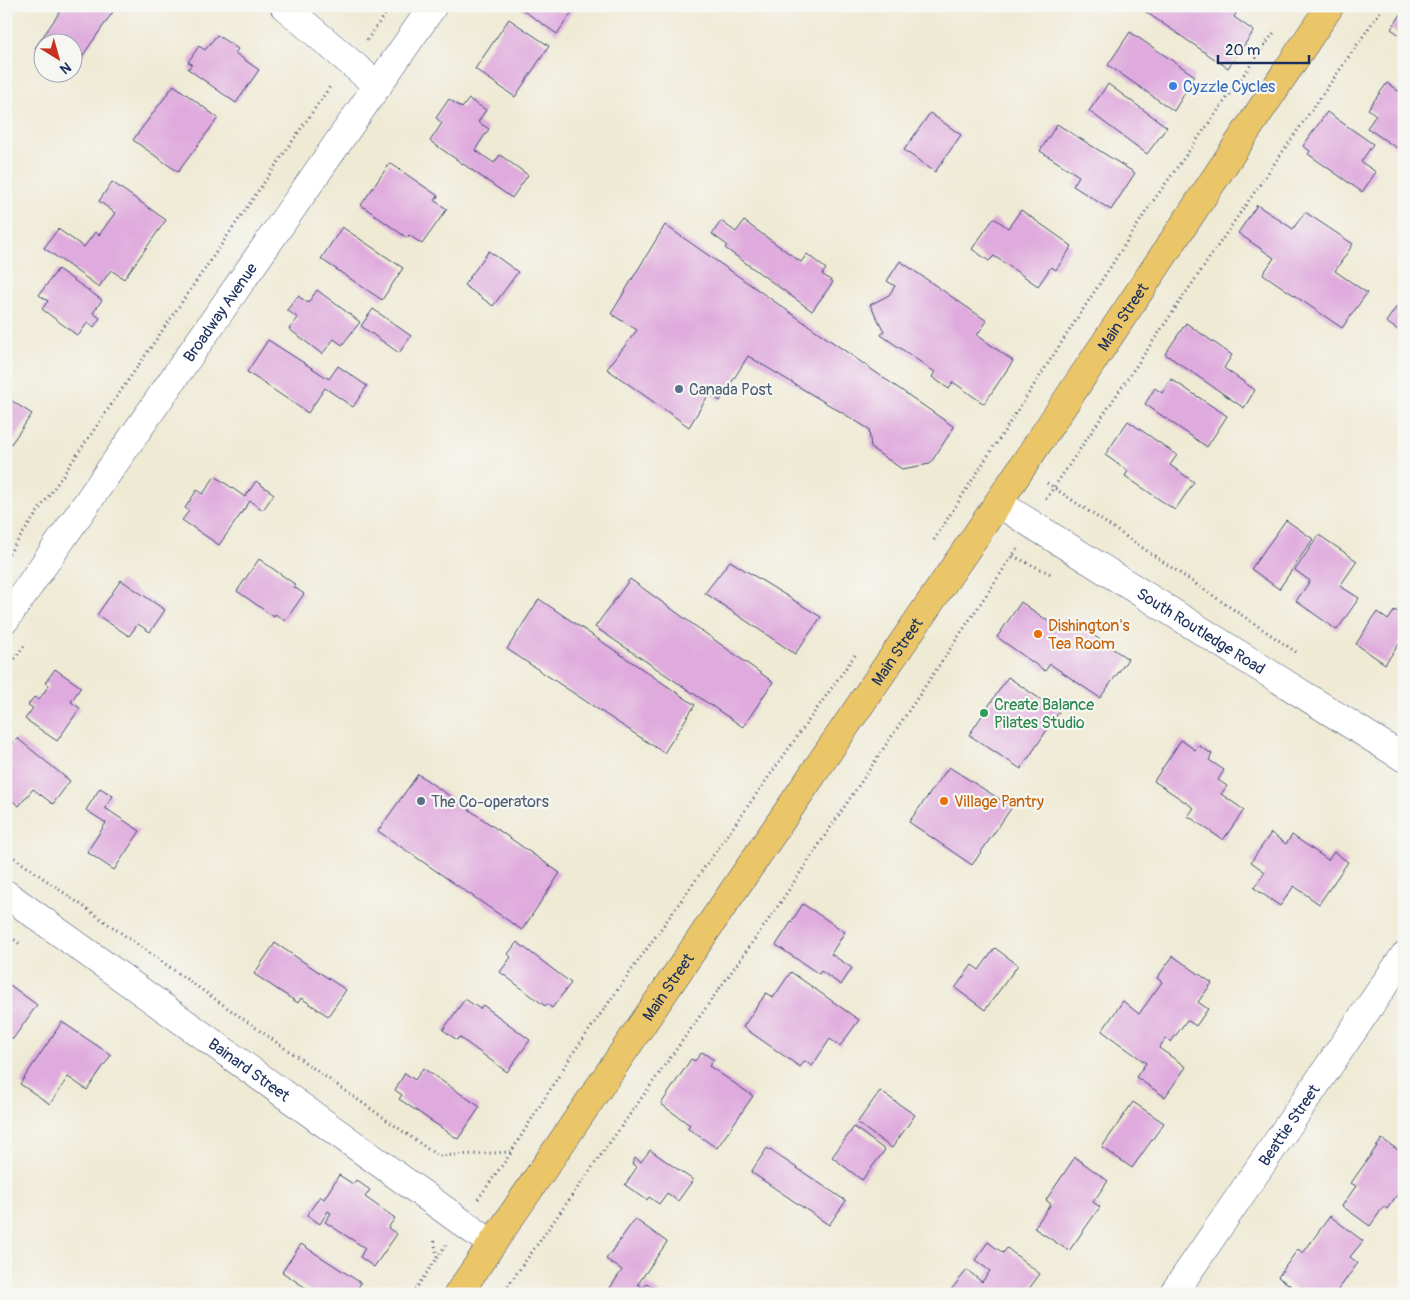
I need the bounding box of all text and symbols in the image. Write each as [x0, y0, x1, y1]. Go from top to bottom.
north arrow [32, 32, 82, 82]
scale bar [1218, 32, 1309, 64]
text: 20 m [1225, 41, 1260, 60]
text: N [57, 58, 74, 78]
place label: Cyzzle Cycles [1183, 77, 1275, 97]
marker: Cyzzle Cycles [1167, 80, 1179, 92]
street label: Broadway Avenue [179, 259, 262, 366]
street label: Main Street [1094, 279, 1154, 355]
place label: Canada Post [689, 380, 773, 400]
marker: Canada Post [673, 383, 685, 395]
street label: South Routledge Road [1133, 584, 1269, 679]
street label: Main Street [867, 614, 928, 690]
place label: Dishington's Tea Room [1048, 616, 1130, 654]
marker: Dishington's Tea Room [1032, 628, 1044, 640]
place label: Create Balance Pilates Studio [994, 695, 1094, 733]
marker: Create Balance Pilates Studio [978, 707, 990, 719]
place label: The Co-operators [431, 792, 549, 812]
place label: Village Pantry [954, 792, 1044, 812]
marker: The Co-operators [415, 795, 427, 807]
marker: Village Pantry [938, 795, 950, 807]
street label: Main Street [638, 949, 699, 1025]
street label: Bainard Street [204, 1034, 294, 1107]
street label: Beattie Street [1255, 1080, 1325, 1170]

